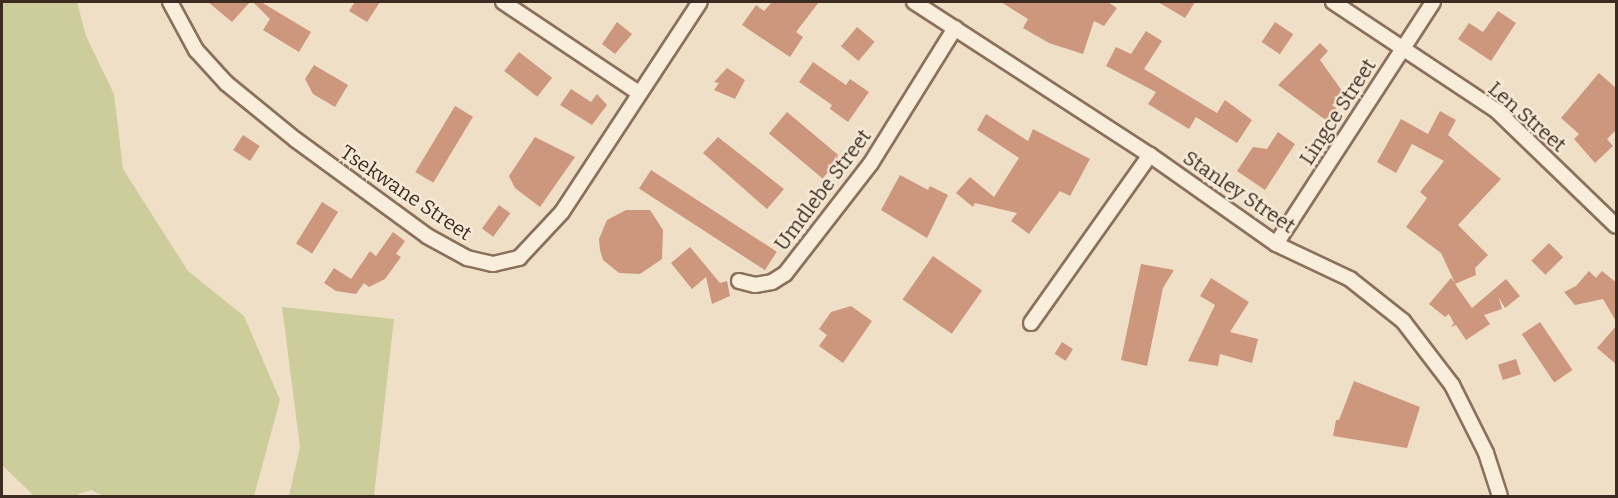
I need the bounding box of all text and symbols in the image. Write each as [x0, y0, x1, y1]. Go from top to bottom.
street label: Lingce Street [1295, 54, 1381, 170]
street label: Len Street [1483, 77, 1571, 157]
street label: Umdlebe Street [770, 125, 876, 255]
street label: Tsekwane Street [336, 140, 476, 246]
street label: Stanley Street [1179, 146, 1299, 238]

